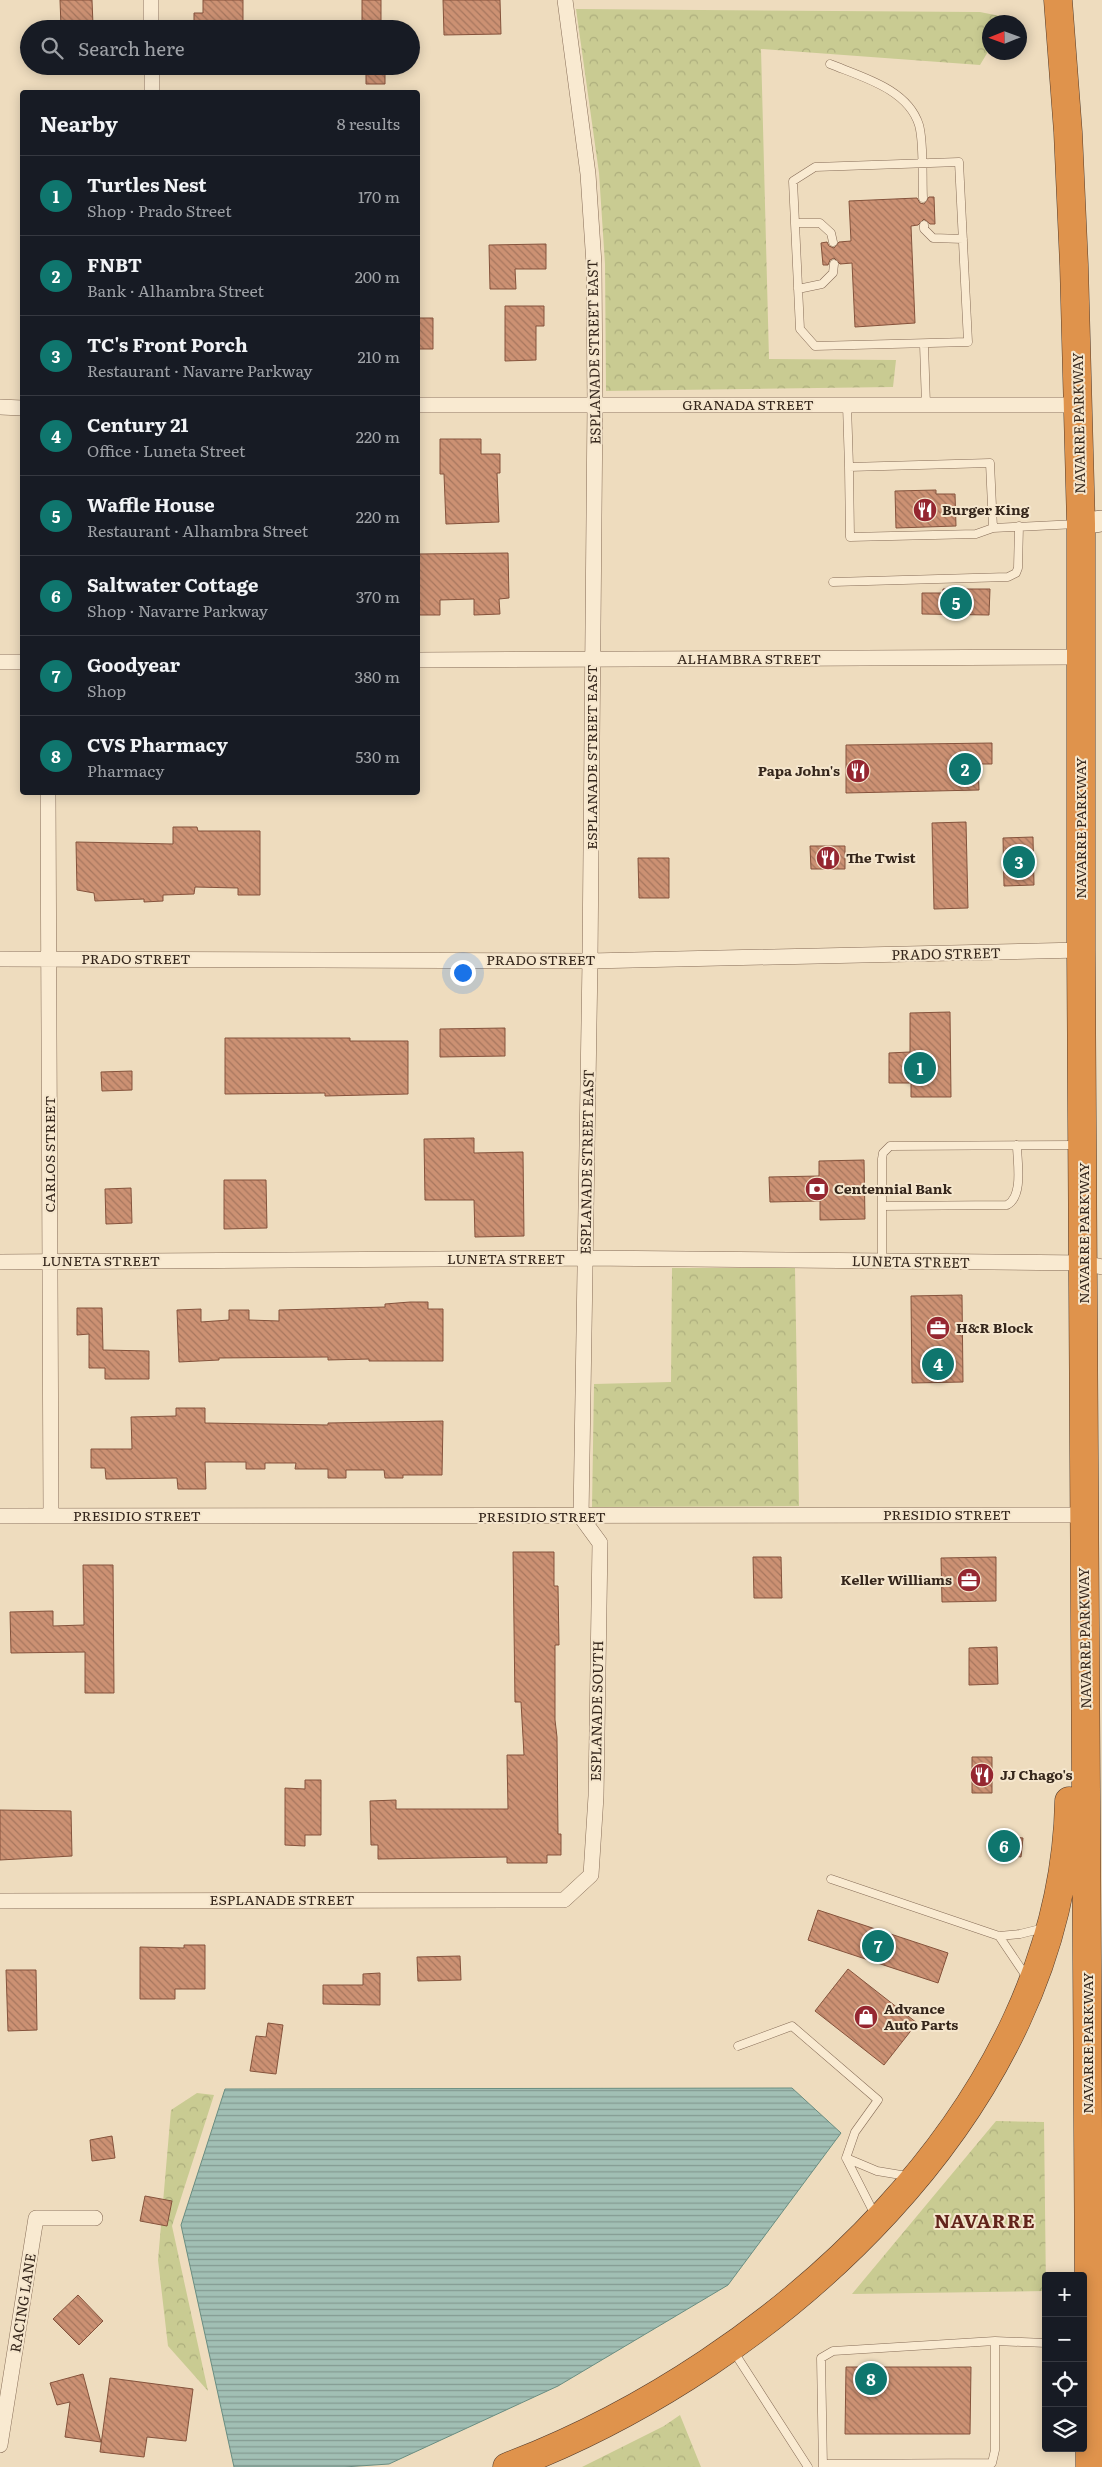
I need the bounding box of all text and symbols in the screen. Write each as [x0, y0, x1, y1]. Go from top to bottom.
north arrow [982, 15, 1027, 60]
search box [20, 20, 420, 75]
icon: search [38, 34, 66, 62]
text: Search here [78, 34, 185, 62]
text: Nearby [40, 107, 118, 138]
text: 8 results [337, 111, 400, 135]
text: Turtles Nest [87, 170, 207, 198]
text: 1 [53, 184, 59, 208]
text: 170 m [358, 184, 400, 208]
text: Shop · Prado Street [87, 198, 232, 222]
text: FNBT [87, 250, 142, 278]
street label: ESPLANADE STREET EAST [581, 259, 605, 445]
text: 2 [52, 264, 60, 288]
text: 200 m [355, 264, 400, 288]
text: Bank · Alhambra Street [87, 278, 264, 302]
text: TC's Front Porch [87, 330, 248, 358]
text: 3 [52, 344, 60, 368]
text: 210 m [357, 344, 400, 368]
street label: NAVARRE PARKWAY [1067, 352, 1089, 494]
text: Restaurant · Navarre Parkway [87, 358, 312, 382]
street label: GRANADA STREET [682, 394, 814, 414]
text: Century 21 [87, 410, 188, 438]
text: 4 [51, 424, 61, 448]
text: 220 m [356, 424, 400, 448]
text: Office · Luneta Street [87, 438, 246, 462]
text: Waffle House [87, 490, 215, 518]
restaurant icon: Burger King [912, 497, 938, 523]
place label: Burger King [942, 499, 1030, 519]
text: 5 [52, 504, 60, 528]
text: 220 m [356, 504, 400, 528]
text: Restaurant · Alhambra Street [87, 518, 308, 542]
text: Saltwater Cottage [87, 570, 258, 598]
text: 6 [51, 584, 61, 608]
text: 370 m [356, 584, 400, 608]
pin: 5 [940, 584, 972, 622]
text: Shop · Navarre Parkway [87, 598, 268, 622]
street label: ALHAMBRA STREET [677, 648, 821, 668]
text: Goodyear [87, 650, 180, 678]
text: 7 [52, 664, 60, 688]
text: 380 m [355, 664, 400, 688]
street label: ESPLANADE STREET EAST [581, 664, 601, 850]
text: Shop [87, 678, 126, 702]
text: CVS Pharmacy [87, 730, 228, 758]
text: 8 [51, 744, 61, 768]
text: 530 m [355, 744, 400, 768]
pin: 2 [949, 750, 981, 788]
street label: NAVARRE PARKWAY [1070, 757, 1090, 899]
text: Pharmacy [87, 758, 165, 782]
restaurant icon: Papa John's [845, 758, 871, 784]
place label: Papa John's [758, 760, 840, 780]
pin: 3 [1003, 843, 1035, 881]
restaurant icon: The Twist [815, 845, 841, 871]
place label: The Twist [846, 847, 917, 867]
street label: PRADO STREET [891, 942, 1001, 964]
street label: PRADO STREET [81, 948, 191, 968]
street label: PRADO STREET [486, 949, 596, 969]
your location [450, 960, 476, 986]
pin: 1 [904, 1049, 936, 1087]
street label: ESPLANADE STREET EAST [574, 1069, 598, 1255]
street label: CARLOS STREET [39, 1096, 59, 1212]
street label: NAVARRE PARKWAY [1073, 1162, 1093, 1304]
bank icon: Centennial Bank [804, 1176, 830, 1202]
place label: Centennial Bank [834, 1178, 952, 1198]
street label: LUNETA STREET [447, 1248, 565, 1268]
street label: LUNETA STREET [42, 1250, 160, 1270]
street label: LUNETA STREET [852, 1250, 970, 1272]
office icon: H&R Block [925, 1315, 951, 1341]
place label: H&R Block [956, 1317, 1034, 1337]
pin: 4 [922, 1345, 954, 1383]
street label: PRESIDIO STREET [883, 1504, 1011, 1524]
street label: PRESIDIO STREET [73, 1505, 201, 1525]
street label: PRESIDIO STREET [478, 1506, 606, 1526]
office icon: Keller Williams [956, 1567, 982, 1593]
street label: NAVARRE PARKWAY [1073, 1567, 1095, 1709]
place label: Keller Williams [841, 1569, 952, 1589]
street label: ESPLANADE SOUTH [585, 1640, 607, 1782]
restaurant icon: JJ Chago's [969, 1762, 995, 1788]
place label: JJ Chago's [1000, 1764, 1073, 1784]
pin: 6 [988, 1827, 1020, 1865]
street label: ESPLANADE STREET [210, 1889, 354, 1909]
pin: 7 [862, 1927, 894, 1965]
street label: NAVARRE PARKWAY [1077, 1972, 1097, 2114]
place label: Advance Auto Parts [884, 1998, 958, 2034]
shop icon: Advance Auto Parts [853, 2004, 879, 2030]
district label: NAVARRE [934, 2206, 1036, 2234]
street label: RACING LANE [4, 2252, 40, 2354]
map controls [1042, 2272, 1087, 2452]
button: + [1042, 2272, 1087, 2317]
button: − [1042, 2317, 1087, 2362]
pin: 8 [855, 2360, 887, 2398]
button: locate [1042, 2362, 1087, 2407]
button: layers [1042, 2407, 1087, 2452]

